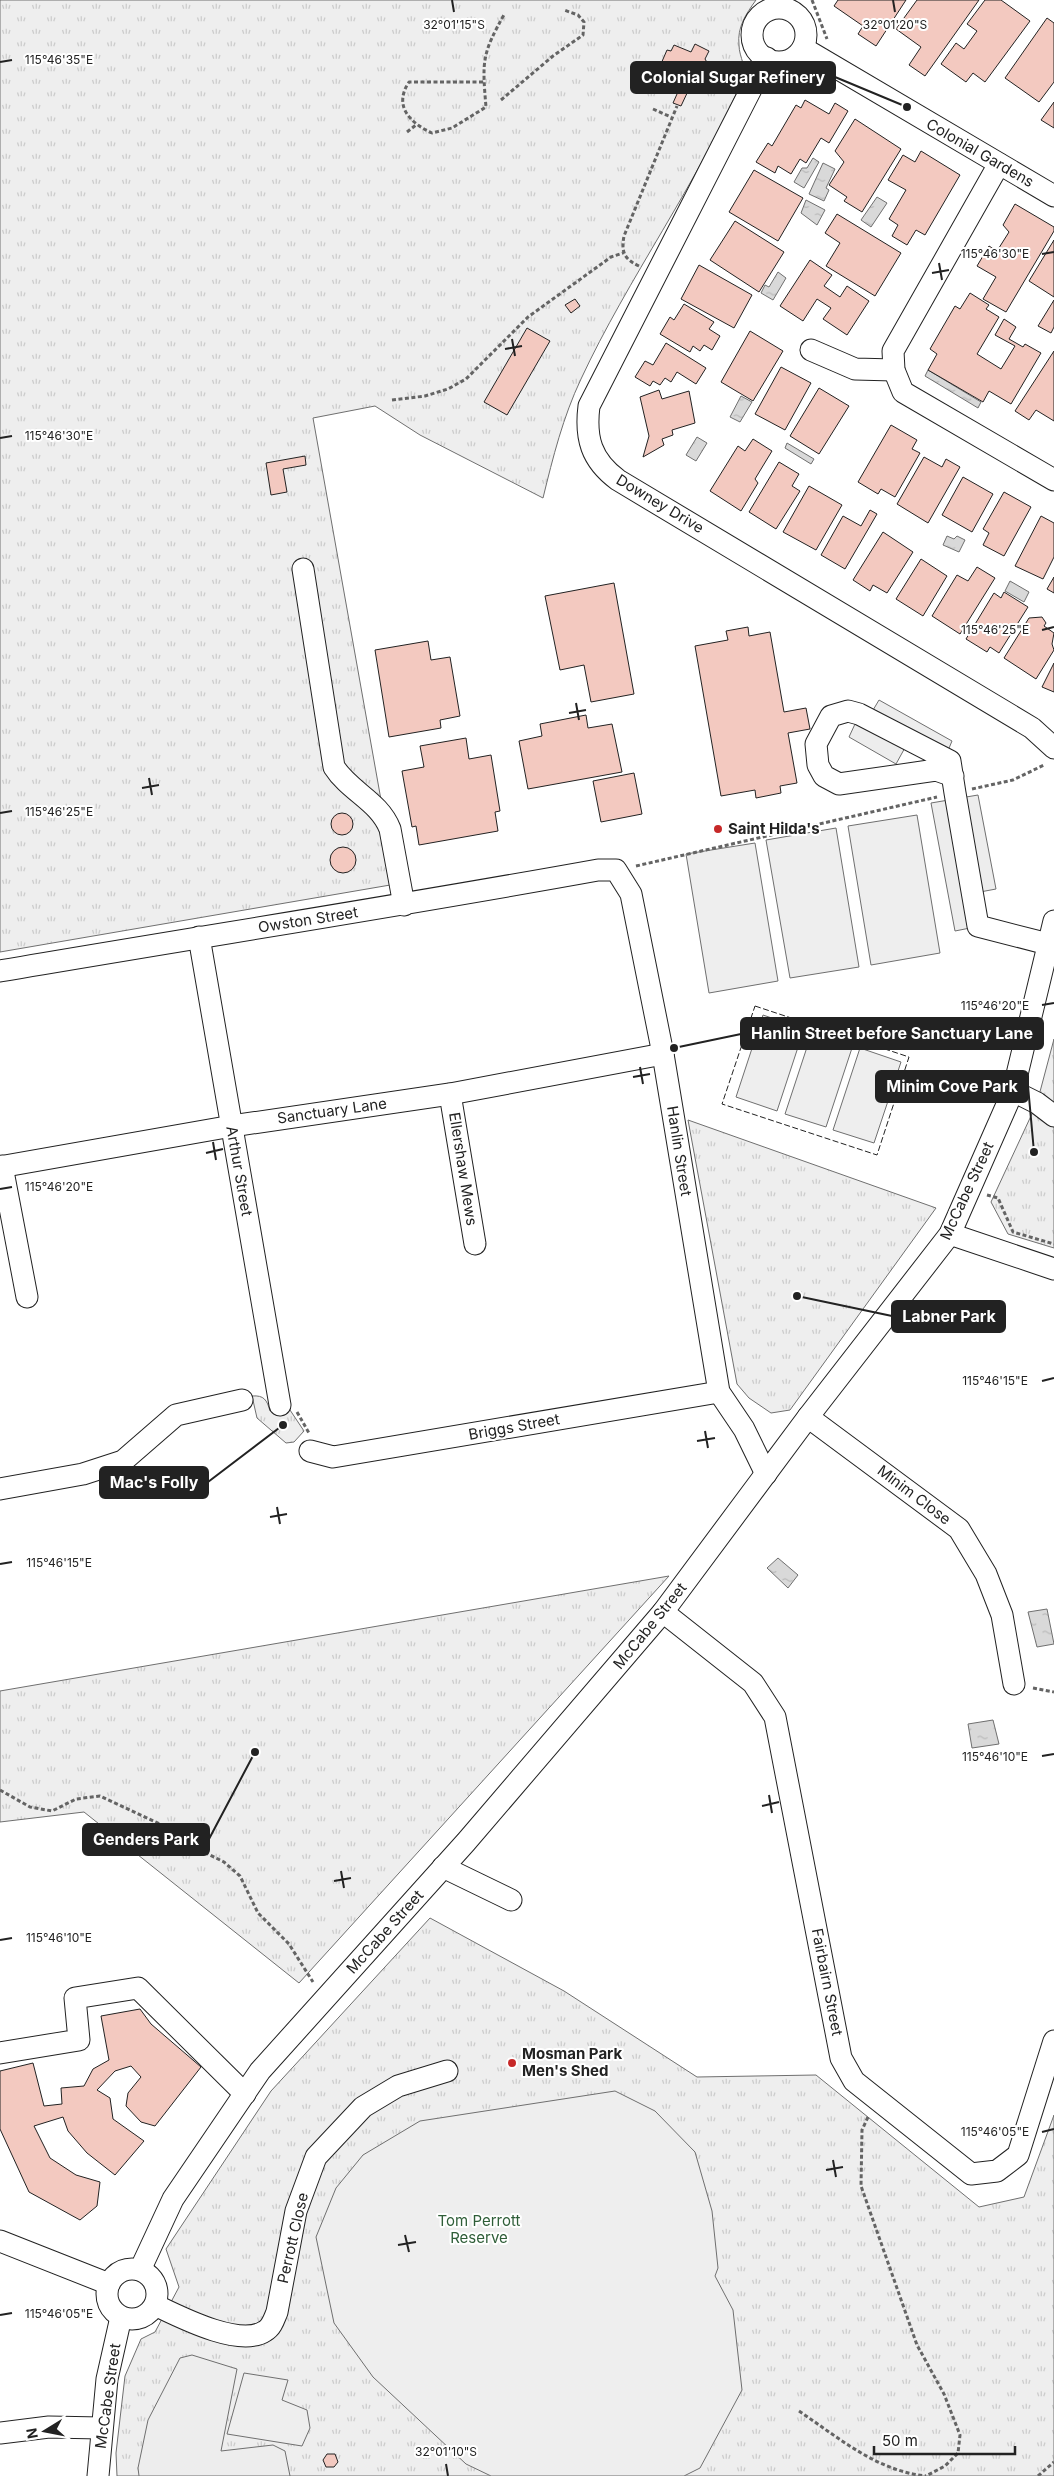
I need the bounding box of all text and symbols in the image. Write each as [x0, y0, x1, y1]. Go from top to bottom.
text: 32°01'15"S [423, 17, 485, 32]
text: 32°01'20"S [863, 17, 928, 32]
text: 115°46'35"E [25, 52, 93, 67]
callout: Colonial Sugar Refinery [631, 62, 835, 93]
text: Colonial Sugar Refinery [641, 67, 825, 87]
street label: Colonial Gardens [923, 114, 1037, 191]
text: 115°46'30"E [961, 246, 1029, 261]
text: 115°46'30"E [25, 428, 93, 443]
street label: Downey Drive [613, 470, 708, 537]
text: 115°46'25"E [961, 622, 1029, 637]
text: 115°46'25"E [25, 804, 93, 819]
place label: Saint Hilda's [728, 819, 820, 838]
marker: Saint Hilda's [712, 823, 724, 835]
street label: Owston Street [257, 902, 359, 937]
text: 115°46'20"E [961, 998, 1029, 1013]
callout: Hanlin Street before Sanctuary Lane [741, 1018, 1043, 1049]
text: Hanlin Street before Sanctuary Lane [751, 1023, 1033, 1043]
callout: Minim Cove Park [876, 1071, 1028, 1102]
text: Minim Cove Park [886, 1076, 1018, 1096]
street label: Sanctuary Lane [276, 1093, 388, 1128]
street label: Hanlin Street [663, 1104, 696, 1197]
street label: Ellershaw Mews [445, 1111, 482, 1227]
street label: Arthur Street [222, 1124, 257, 1217]
street label: McCabe Street [936, 1139, 998, 1243]
text: 115°46'20"E [25, 1179, 93, 1194]
callout: Labner Park [892, 1301, 1005, 1332]
text: Labner Park [902, 1306, 997, 1326]
text: 115°46'15"E [962, 1373, 1028, 1388]
street label: Briggs Street [467, 1409, 561, 1444]
street label: Minim Close [874, 1461, 955, 1528]
callout: Mac's Folly [100, 1467, 208, 1498]
text: Mac's Folly [110, 1472, 199, 1492]
text: 115°46'15"E [26, 1555, 92, 1570]
street label: McCabe Street [609, 1578, 690, 1673]
text: 115°46'10"E [962, 1749, 1028, 1764]
callout: Genders Park [83, 1824, 209, 1855]
text: Genders Park [93, 1829, 200, 1849]
street label: McCabe Street [342, 1886, 427, 1977]
street label: Fairbairn Street [808, 1927, 847, 2037]
text: 115°46'10"E [26, 1930, 92, 1945]
place label: Mosman Park Men's Shed [522, 2044, 622, 2080]
marker: Mosman Park Men's Shed [506, 2057, 518, 2069]
text: 115°46'05"E [961, 2124, 1029, 2139]
street label: Perrott Close [273, 2191, 312, 2285]
park label: Tom Perrott Reserve [438, 2211, 521, 2247]
text: 115°46'05"E [25, 2306, 93, 2321]
street label: McCabe Street [91, 2342, 124, 2450]
north arrow [20, 2406, 70, 2456]
scale bar [874, 2424, 1015, 2456]
text: N [22, 2427, 41, 2440]
text: 50 m [882, 2431, 918, 2450]
text: 32°01'10"S [415, 2444, 477, 2459]

